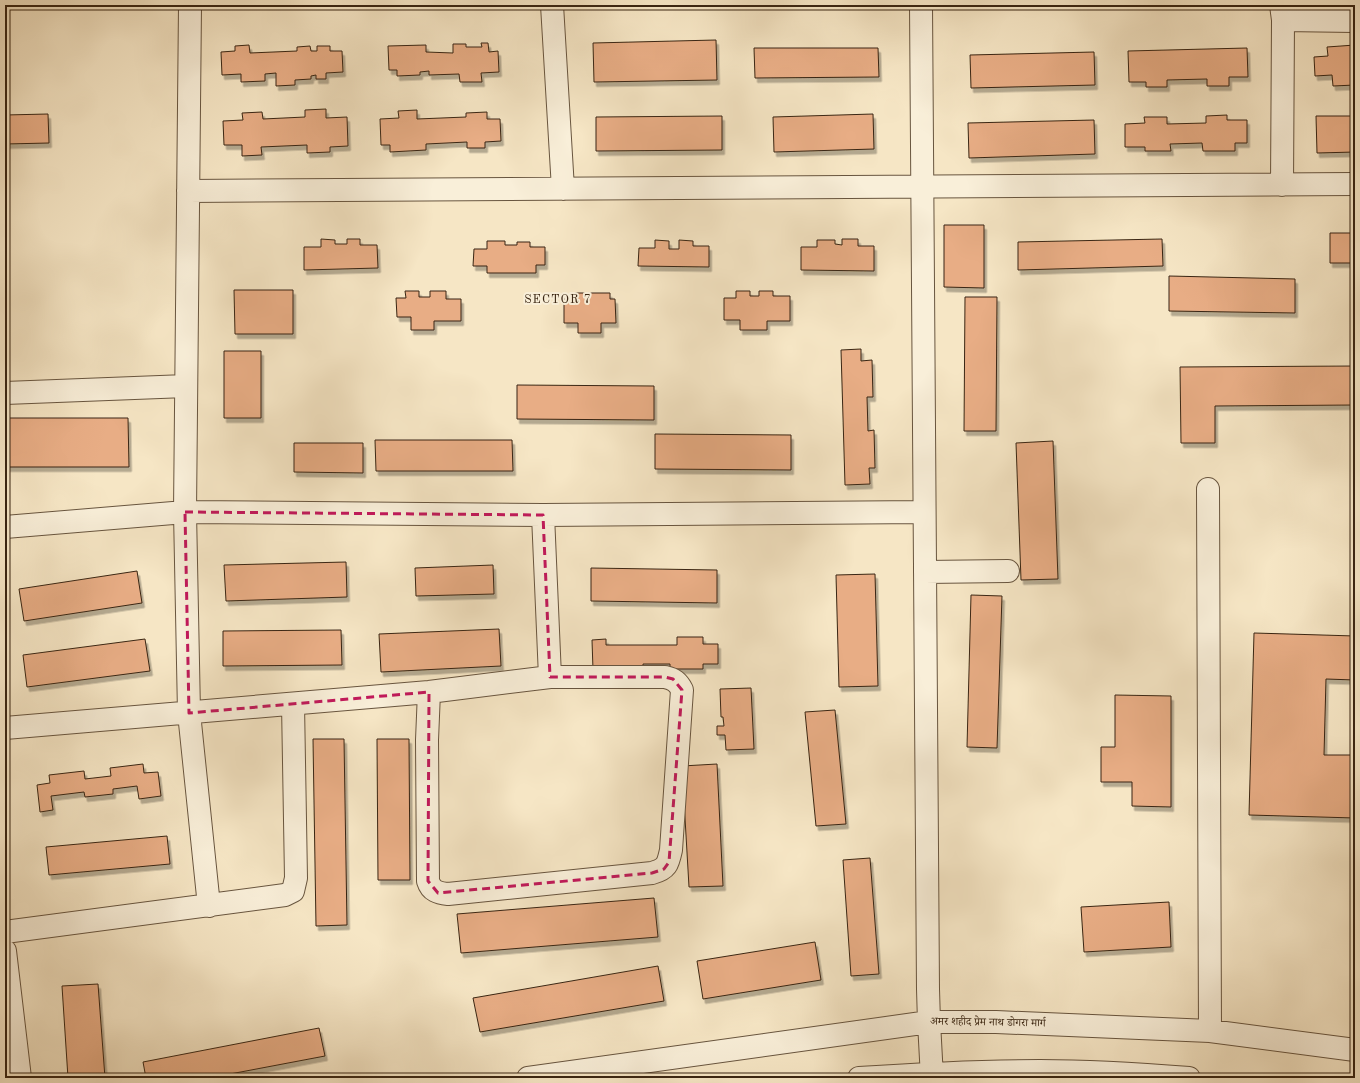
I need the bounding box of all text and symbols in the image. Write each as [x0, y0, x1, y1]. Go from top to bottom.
district label: SECTOR 7 [524, 294, 592, 306]
street label: अमर शहीद प्रेम नाथ डोगरा मार्ग [930, 1014, 1047, 1030]

